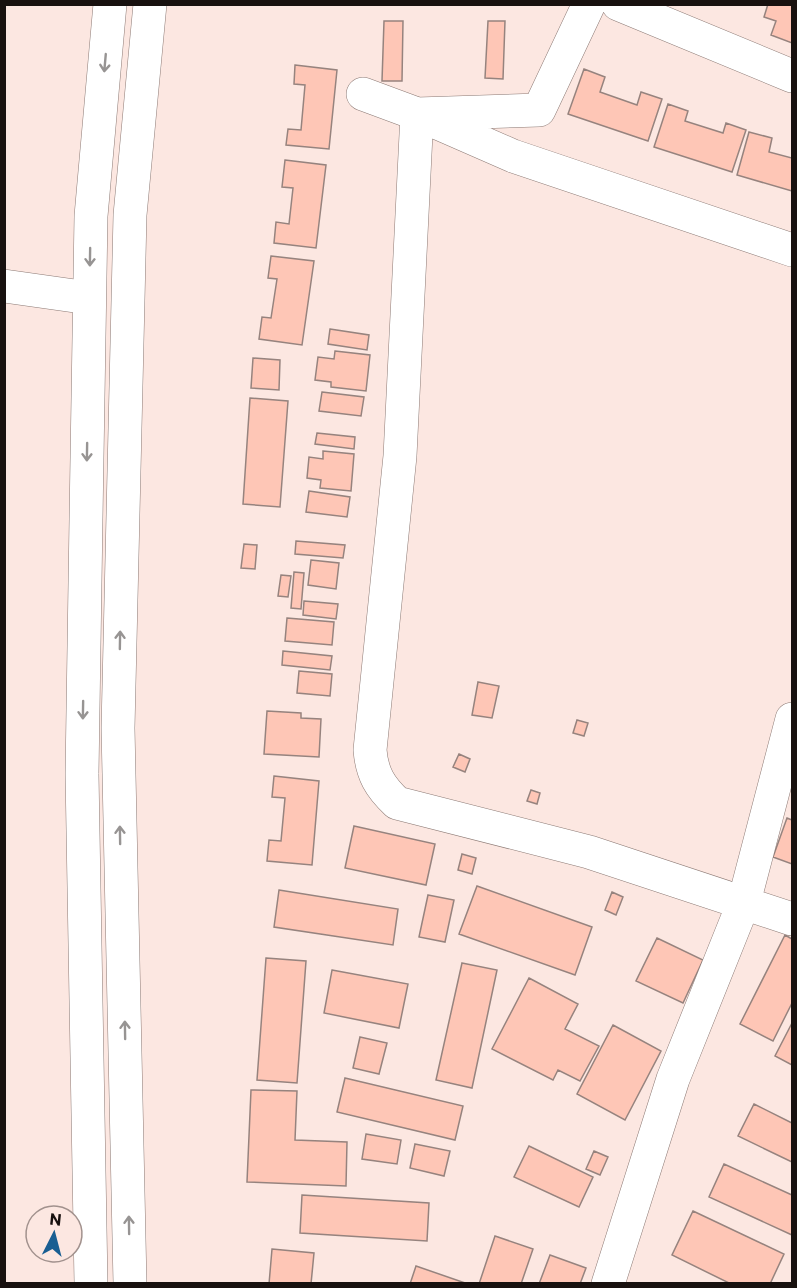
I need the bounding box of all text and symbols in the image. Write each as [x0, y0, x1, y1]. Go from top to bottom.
one-way arrow [99, 52, 110, 72]
one-way arrow [84, 247, 96, 267]
one-way arrow [81, 442, 93, 462]
one-way arrow [114, 631, 126, 651]
one-way arrow [77, 700, 89, 720]
one-way arrow [114, 826, 126, 846]
one-way arrow [119, 1021, 130, 1041]
north arrow [24, 1204, 84, 1264]
text: N [49, 1209, 63, 1229]
one-way arrow [123, 1216, 135, 1236]

